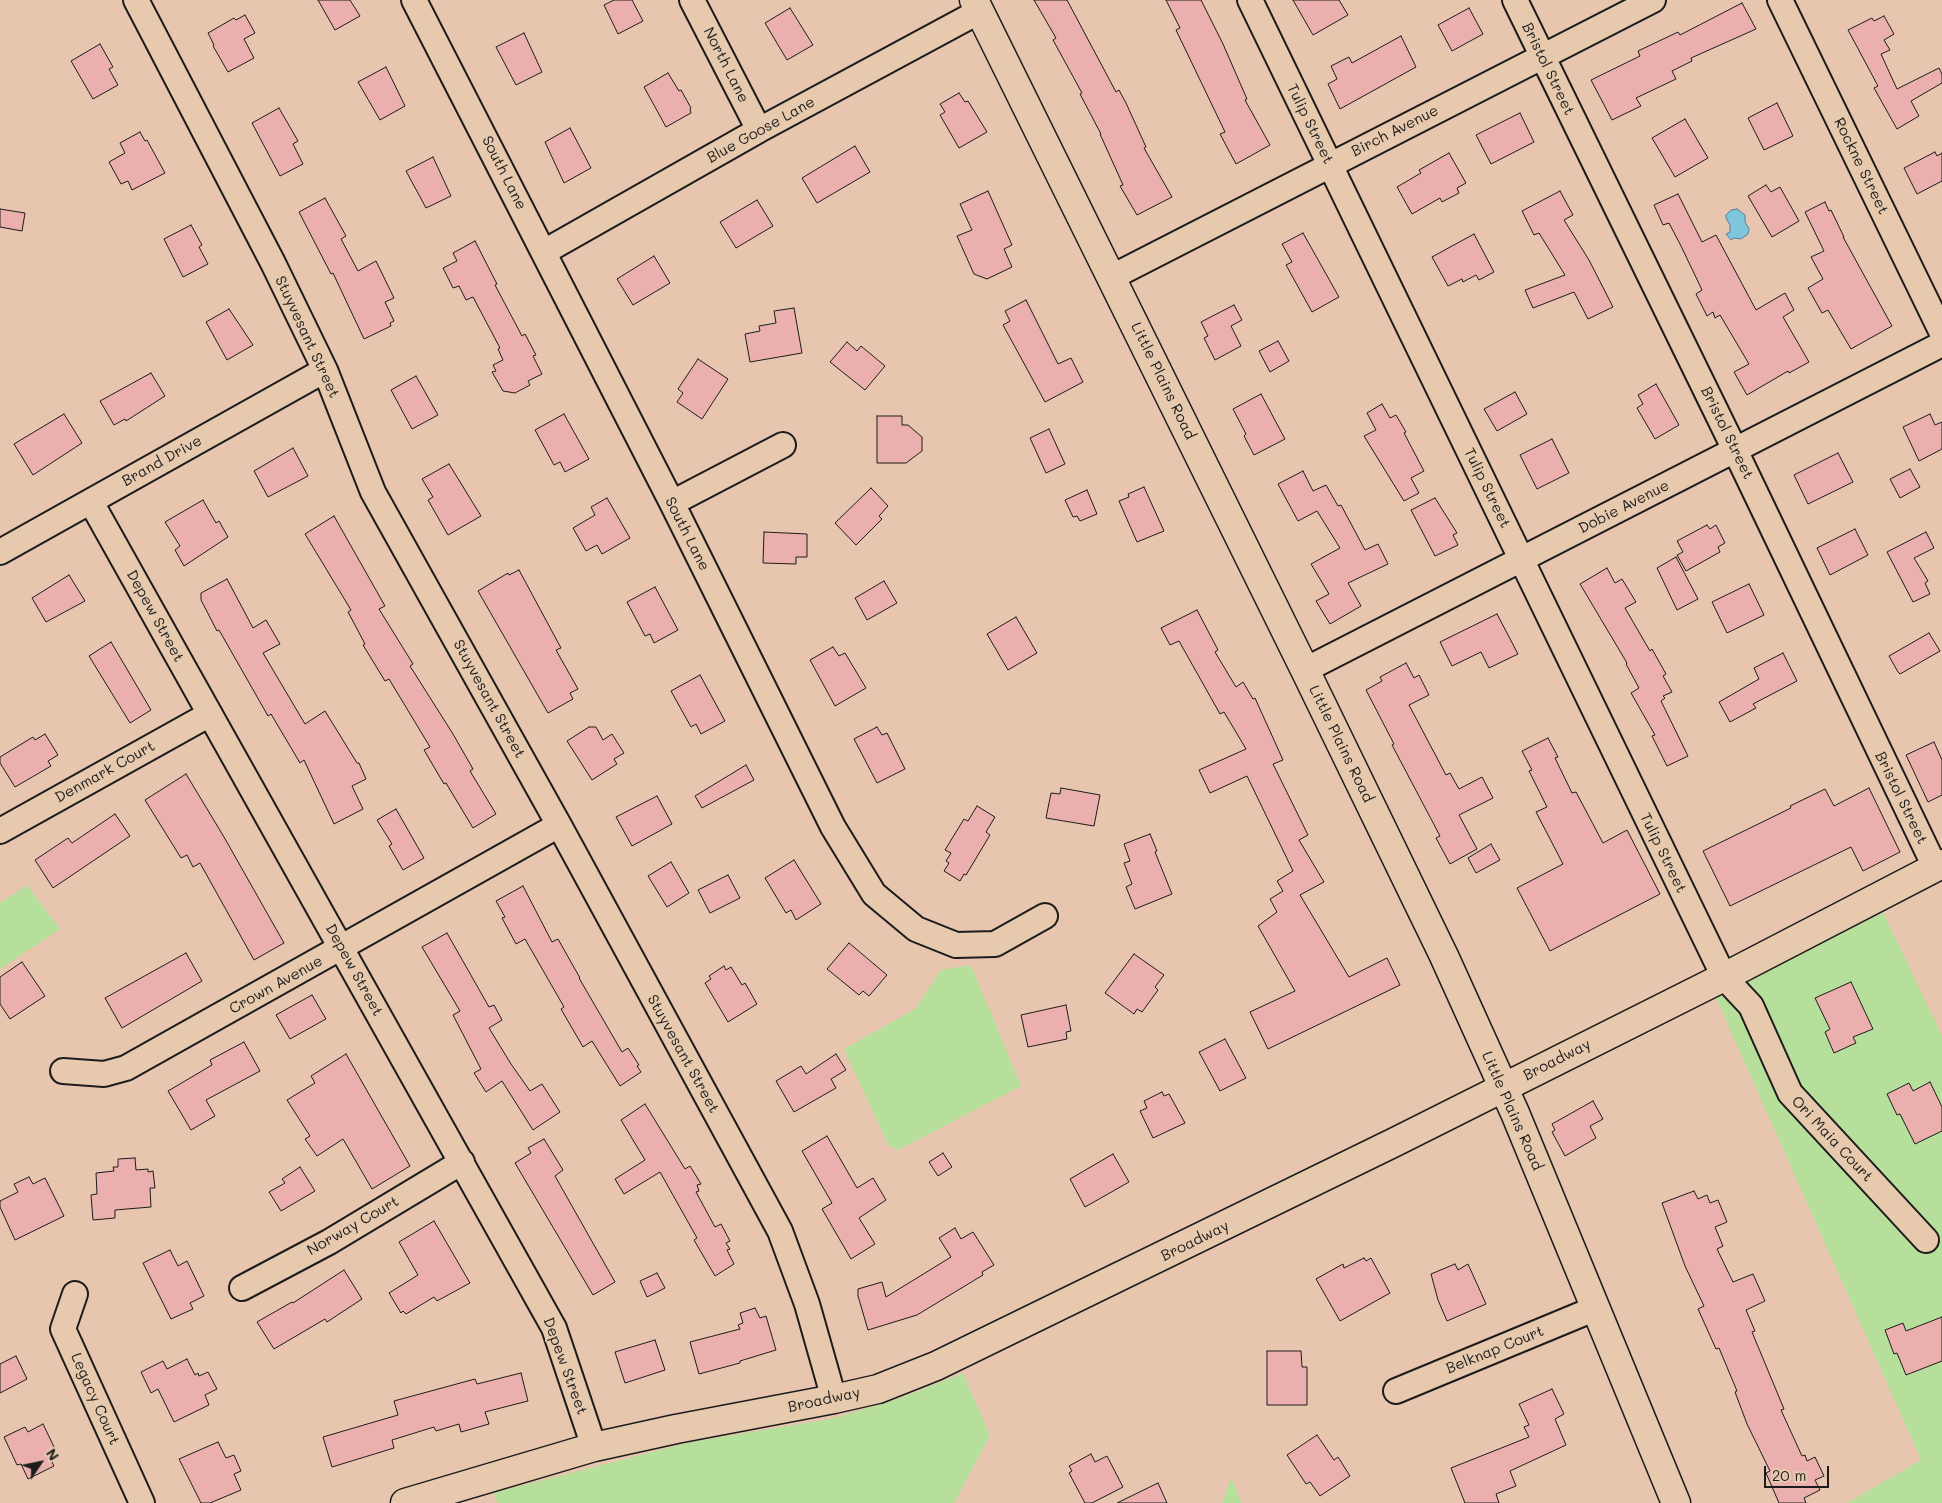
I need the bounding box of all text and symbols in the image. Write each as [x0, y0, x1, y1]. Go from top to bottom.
street label: Bristol Street [1518, 20, 1578, 118]
street label: North Lane [699, 24, 753, 106]
street label: Tulip Street [1283, 81, 1337, 167]
street label: Blue Goose Lane [704, 93, 818, 167]
street label: Birch Avenue [1348, 101, 1442, 161]
street label: Rockne Street [1830, 115, 1892, 217]
street label: South Lane [478, 133, 530, 213]
street label: Stuyvesant Street [271, 273, 343, 401]
street label: Little Plains Road [1127, 319, 1199, 443]
street label: Bristol Street [1697, 384, 1757, 482]
street label: Brand Drive [119, 432, 205, 490]
street label: Tulip Street [1460, 445, 1514, 531]
street label: Dobie Avenue [1576, 476, 1672, 538]
street label: South Lane [661, 494, 713, 574]
street label: Depew Street [122, 567, 188, 665]
street label: Stuyvesant Street [449, 637, 529, 761]
street label: Little Plains Road [1305, 682, 1377, 806]
street label: Denmark Court [52, 737, 158, 807]
street label: Bristol Street [1871, 749, 1931, 847]
street label: Tulip Street [1636, 810, 1690, 896]
street label: Depew Street [321, 921, 387, 1019]
street label: Crown Avenue [226, 952, 326, 1018]
street label: Stuyvesant Street [643, 992, 723, 1116]
street label: Broadway [1520, 1035, 1594, 1085]
street label: Little Plains Road [1478, 1049, 1546, 1173]
street label: Ori Maia Court [1788, 1092, 1876, 1186]
street label: Norway Court [304, 1192, 402, 1260]
street label: Broadway [1158, 1217, 1232, 1265]
street label: Depew Street [539, 1315, 591, 1417]
street label: Belknap Court [1443, 1322, 1547, 1378]
street label: Legacy Court [67, 1350, 123, 1448]
street label: Broadway [786, 1384, 862, 1416]
north arrow [15, 1438, 65, 1488]
text: N [42, 1445, 64, 1464]
scale bar [1767, 1456, 1832, 1488]
text: 20 m [1772, 1465, 1806, 1485]

